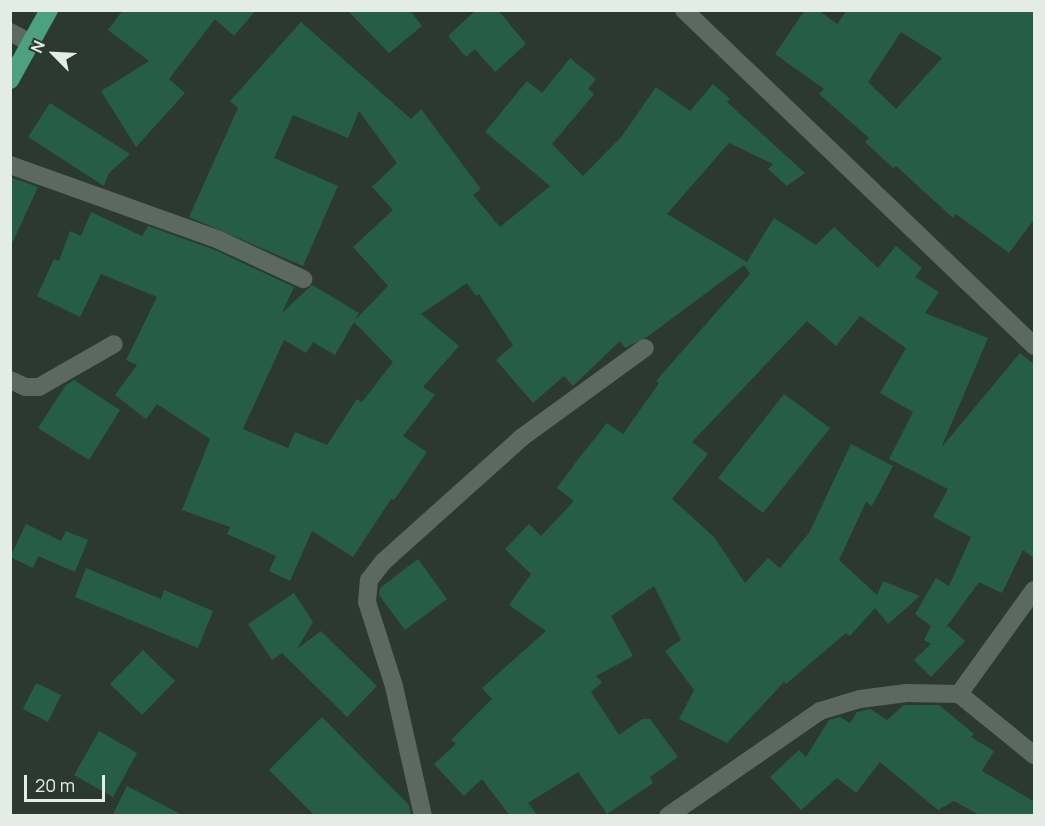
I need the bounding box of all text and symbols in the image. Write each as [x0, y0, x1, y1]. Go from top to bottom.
north arrow [24, 24, 84, 84]
text: N [25, 37, 50, 56]
scale bar [27, 763, 108, 801]
text: 20 m [35, 773, 75, 797]

